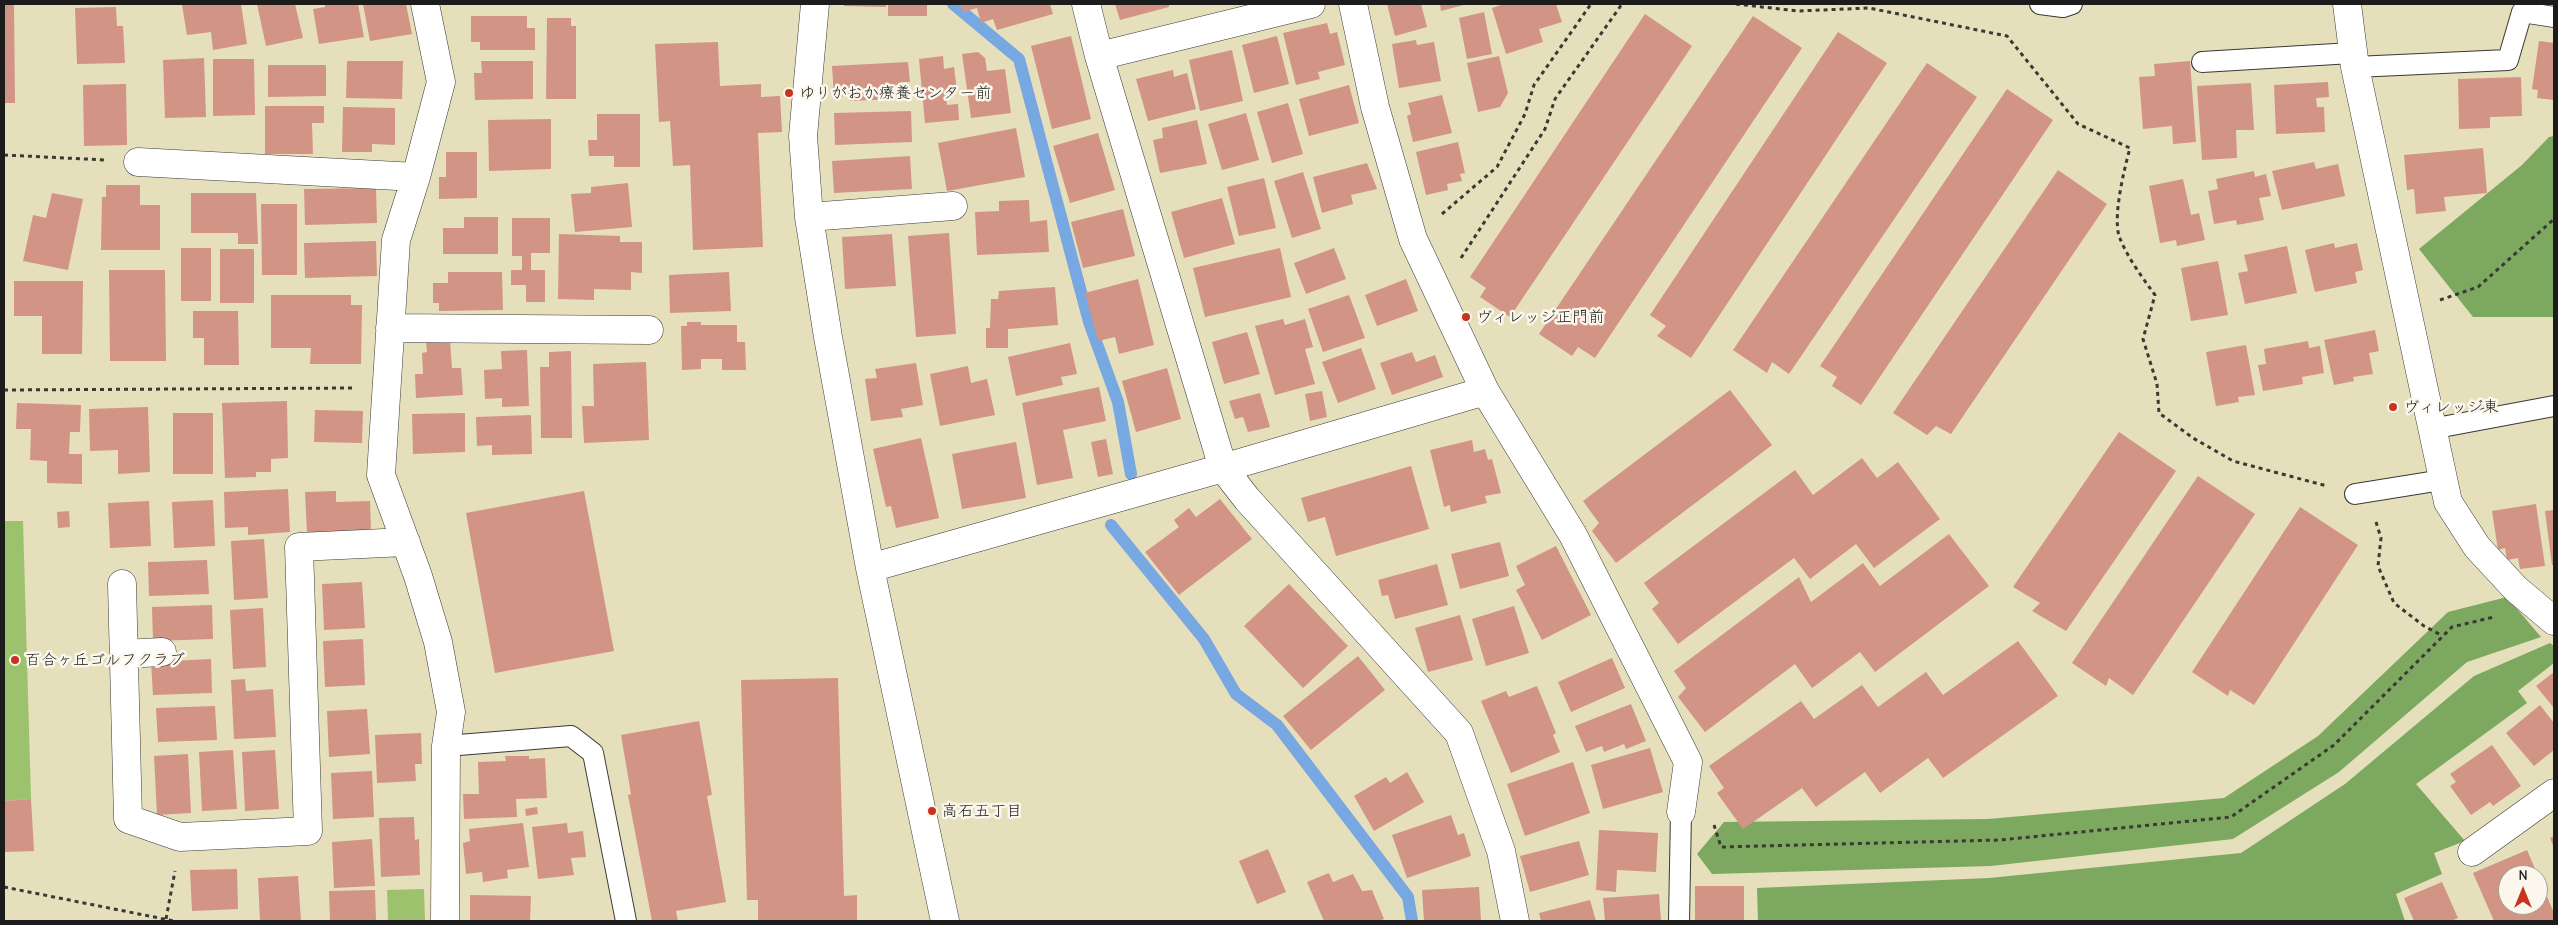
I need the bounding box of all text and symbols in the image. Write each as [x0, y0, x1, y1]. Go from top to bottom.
place label: ゆりがおか療養センター前 [799, 83, 991, 103]
marker: ゆりがおか療養センター前 [783, 87, 795, 99]
place label: ヴィレッジ正門前 [1476, 307, 1604, 327]
marker: ヴィレッジ正門前 [1460, 311, 1472, 323]
place label: ヴィレッジ東 [2403, 397, 2499, 417]
marker: ヴィレッジ東 [2387, 401, 2399, 413]
place label: 百合ヶ丘ゴルフクラブ [25, 650, 185, 670]
marker: 百合ヶ丘ゴルフクラブ [9, 654, 21, 666]
place label: 高石五丁目 [942, 801, 1022, 821]
marker: 高石五丁目 [926, 805, 938, 817]
north arrow [2498, 865, 2548, 915]
text: N [2518, 867, 2528, 884]

